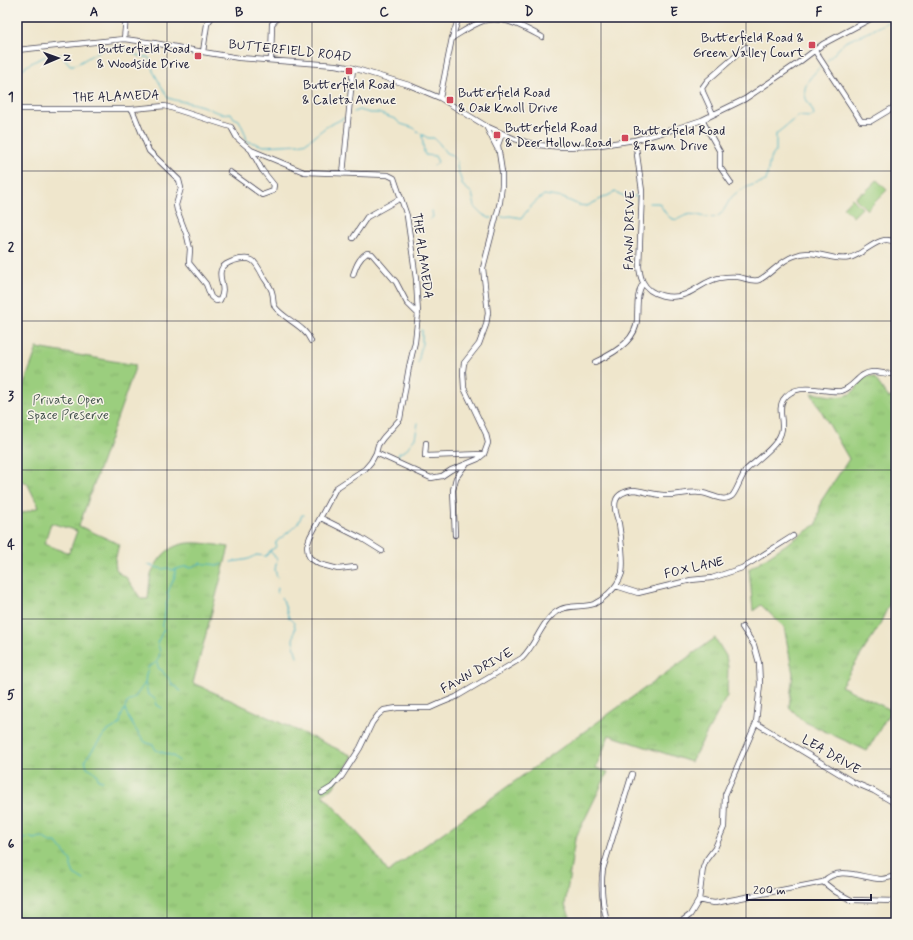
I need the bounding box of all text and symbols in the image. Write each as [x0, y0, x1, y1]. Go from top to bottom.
text: A [90, 4, 98, 21]
text: B [235, 4, 244, 21]
text: C [379, 4, 389, 21]
text: D [525, 4, 534, 21]
text: E [670, 4, 678, 21]
text: F [816, 4, 823, 21]
place label: Butterfield Road & Green Valley Court [693, 30, 804, 62]
street label: BUTTERFIELD ROAD [228, 36, 352, 66]
north arrow [38, 38, 78, 78]
marker: Butterfield Road & Green Valley Court [807, 40, 817, 50]
place label: Butterfield Road & Woodside Drive [97, 41, 190, 73]
marker: Butterfield Road & Woodside Drive [193, 51, 203, 61]
text: N [60, 54, 74, 62]
marker: Butterfield Road & Caleta Avenue [344, 66, 354, 76]
place label: Butterfield Road & Caleta Avenue [302, 77, 396, 109]
place label: Butterfield Road & Oak Knoll Drive [458, 85, 558, 117]
street label: THE ALAMEDA [72, 87, 160, 107]
text: 1 [8, 89, 14, 106]
marker: Butterfield Road & Oak Knoll Drive [445, 95, 455, 105]
place label: Butterfield Road & Deer Hollow Road [505, 120, 612, 152]
place label: Butterfield Road & Fawn Drive [633, 123, 725, 155]
marker: Butterfield Road & Deer Hollow Road [492, 130, 502, 140]
marker: Butterfield Road & Fawn Drive [620, 133, 630, 143]
street label: FAWN DRIVE [621, 190, 639, 270]
street label: THE ALAMEDA [408, 212, 436, 300]
text: 2 [8, 239, 15, 256]
text: 3 [8, 388, 14, 405]
park label: Private Open Space Preserve [27, 392, 109, 424]
text: 4 [7, 537, 15, 554]
street label: FOX LANE [663, 553, 726, 583]
street label: FAWN DRIVE [438, 644, 516, 698]
text: 5 [7, 687, 15, 704]
street label: LEA DRIVE [799, 731, 864, 779]
text: 6 [8, 836, 15, 853]
scale bar [747, 876, 871, 902]
text: 200 m [753, 883, 786, 899]

